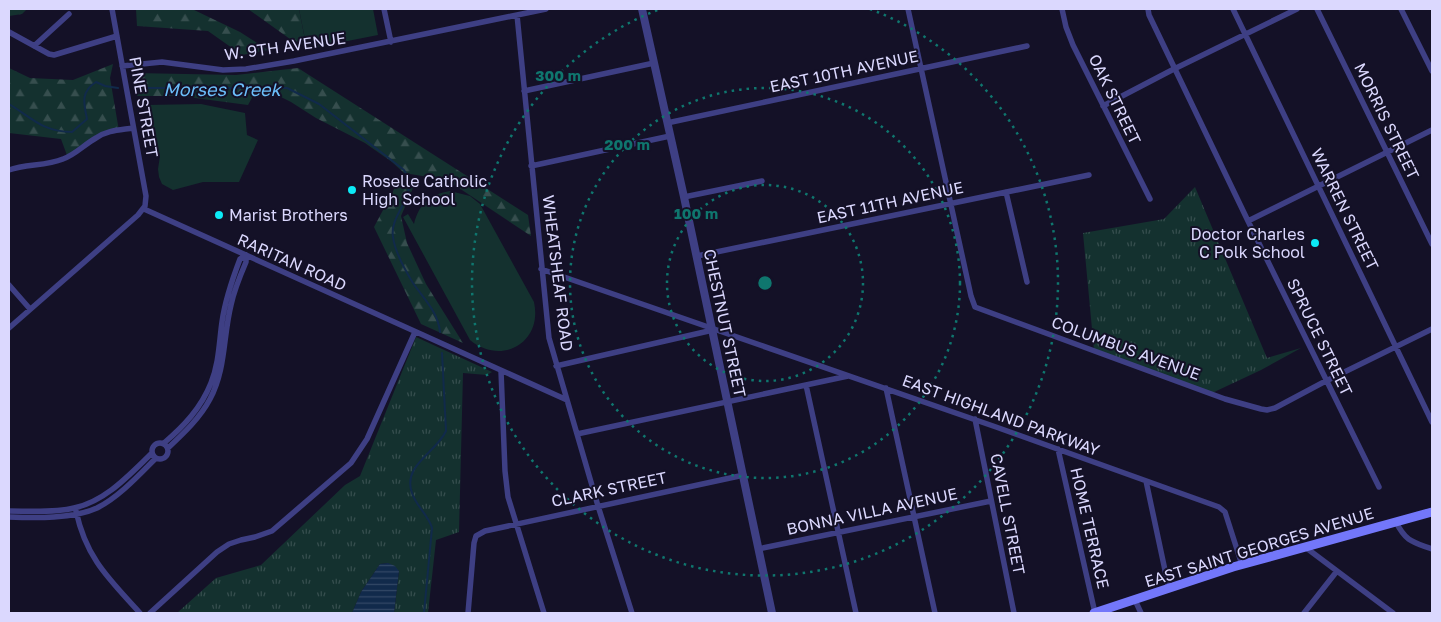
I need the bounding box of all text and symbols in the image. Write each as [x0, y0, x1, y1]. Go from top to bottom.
street label: W. 9TH AVENUE [223, 28, 347, 64]
street label: EAST 10TH AVENUE [768, 45, 920, 97]
street label: OAK STREET [1085, 51, 1145, 147]
street label: PINE STREET [125, 55, 163, 159]
street label: MORRIS STREET [1350, 59, 1424, 183]
text: 300 m [535, 66, 581, 84]
water label: Morses Creek [163, 78, 283, 100]
text: 200 m [604, 135, 650, 153]
street label: WARREN STREET [1307, 145, 1383, 273]
place label: Roselle Catholic High School [362, 171, 487, 209]
street label: EAST 11TH AVENUE [815, 177, 965, 227]
marker: Roselle Catholic High School [346, 184, 358, 196]
street label: WHEATSHEAF ROAD [538, 194, 578, 352]
text: 100 m [674, 204, 718, 222]
place label: Marist Brothers [229, 205, 348, 225]
marker: Marist Brothers [213, 209, 225, 221]
place label: Doctor Charles C Polk School [1191, 224, 1305, 262]
street label: RARITAN ROAD [234, 229, 350, 295]
marker: Doctor Charles C Polk School [1309, 237, 1321, 249]
street label: CHESTNUT STREET [700, 247, 750, 399]
centre of rings [756, 274, 774, 292]
street label: SPRUCE STREET [1283, 275, 1357, 399]
street label: COLUMBUS AVENUE [1049, 312, 1203, 384]
street label: EAST HIGHLAND PARKWAY [900, 370, 1103, 460]
street label: CAVELL STREET [986, 452, 1030, 576]
street label: HOME TERRACE [1066, 465, 1114, 591]
street label: CLARK STREET [549, 467, 669, 511]
street label: BONNA VILLA AVENUE [785, 483, 959, 539]
street label: EAST SAINT GEORGES AVENUE [1142, 503, 1376, 591]

